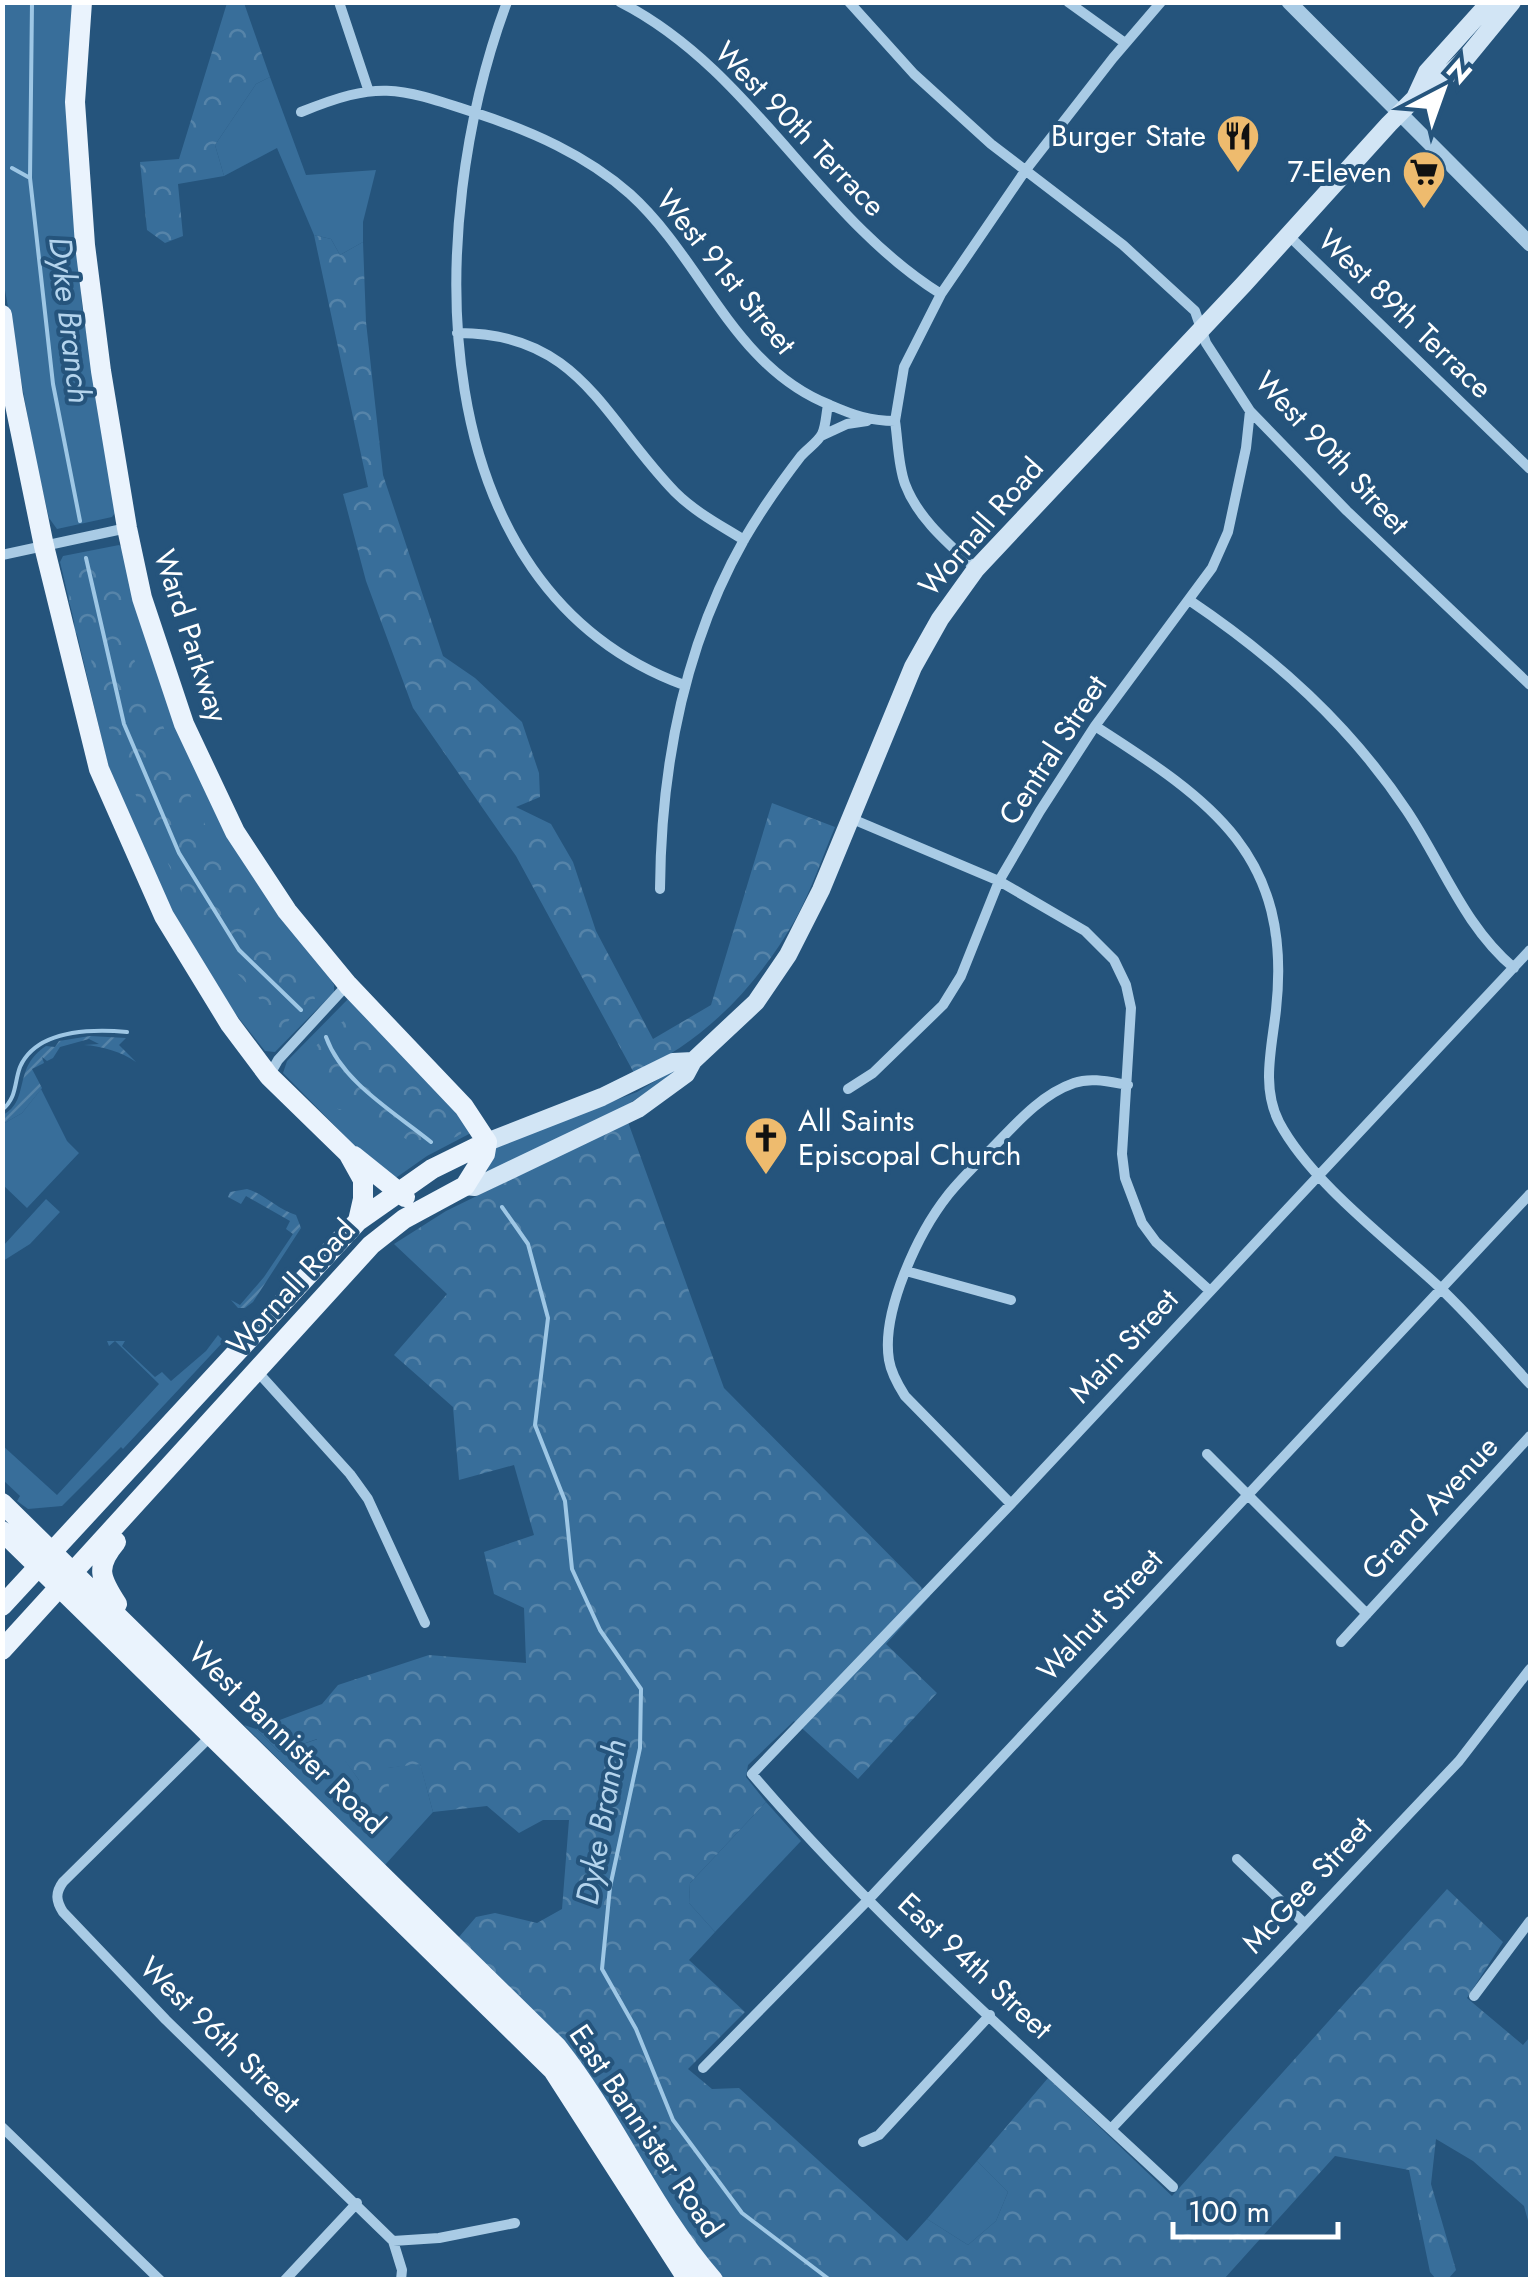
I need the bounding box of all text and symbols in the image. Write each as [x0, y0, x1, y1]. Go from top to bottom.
street label: West 90th Terrace [705, 31, 896, 226]
north arrow [1393, 40, 1493, 140]
text: N [1437, 49, 1481, 94]
restaurant icon: Burger State [1215, 113, 1261, 174]
place label: Burger State [1051, 114, 1206, 157]
supermarket icon: 7-Eleven [1401, 149, 1447, 210]
place label: 7-Eleven [1288, 150, 1392, 193]
street label: West 91st Street [646, 180, 807, 364]
street label: West 89th Terrace [1308, 219, 1502, 408]
water label: Dyke Branch [37, 234, 103, 406]
street label: West 90th Street [1245, 361, 1420, 545]
street label: Wornall Road [908, 448, 1053, 606]
street label: Ward Parkway [143, 544, 240, 729]
street label: Central Street [988, 666, 1118, 833]
place label: All Saints Episcopal Church [798, 1099, 1022, 1176]
church icon: All Saints Episcopal Church [743, 1115, 789, 1176]
street label: Wornall Road [216, 1209, 365, 1364]
street label: Main Street [1059, 1278, 1189, 1413]
street label: Grand Avenue [1351, 1426, 1508, 1589]
street label: Walnut Street [1027, 1538, 1173, 1691]
street label: West Bannister Road [179, 1632, 396, 1843]
water label: Dyke Branch [564, 1736, 638, 1908]
street label: McGee Street [1232, 1806, 1382, 1963]
street label: East 94th Street [888, 1883, 1063, 2049]
street label: West 96th Street [130, 1947, 311, 2123]
street label: East Bannister Road [559, 2016, 734, 2246]
scale bar [1173, 2177, 1338, 2239]
text: 100 m [1188, 2190, 1270, 2233]

